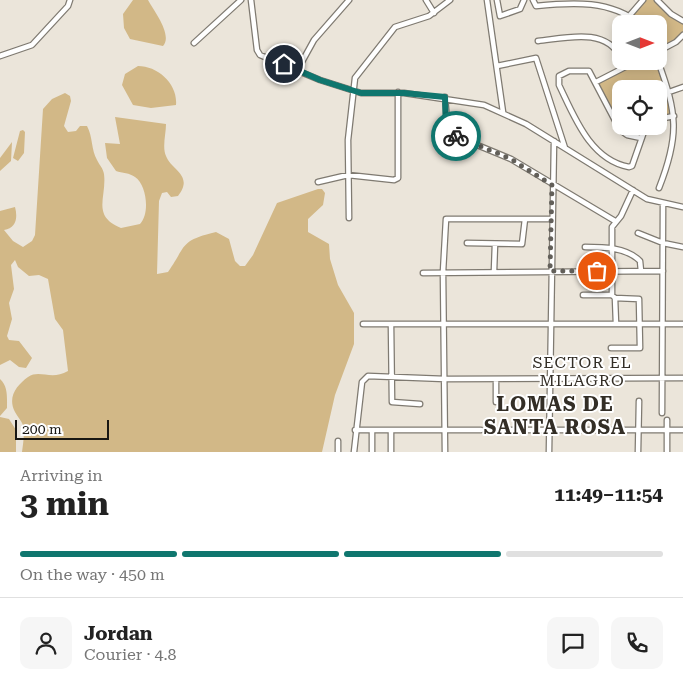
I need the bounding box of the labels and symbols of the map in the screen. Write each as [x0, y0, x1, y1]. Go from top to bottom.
north arrow [612, 15, 668, 70]
pin [263, 43, 305, 85]
courier [431, 111, 481, 161]
pin [576, 250, 618, 292]
district label: SECTOR EL MILAGRO [532, 353, 632, 390]
district label: LOMAS DE SANTA ROSA [484, 392, 626, 439]
scale bar [15, 417, 109, 440]

